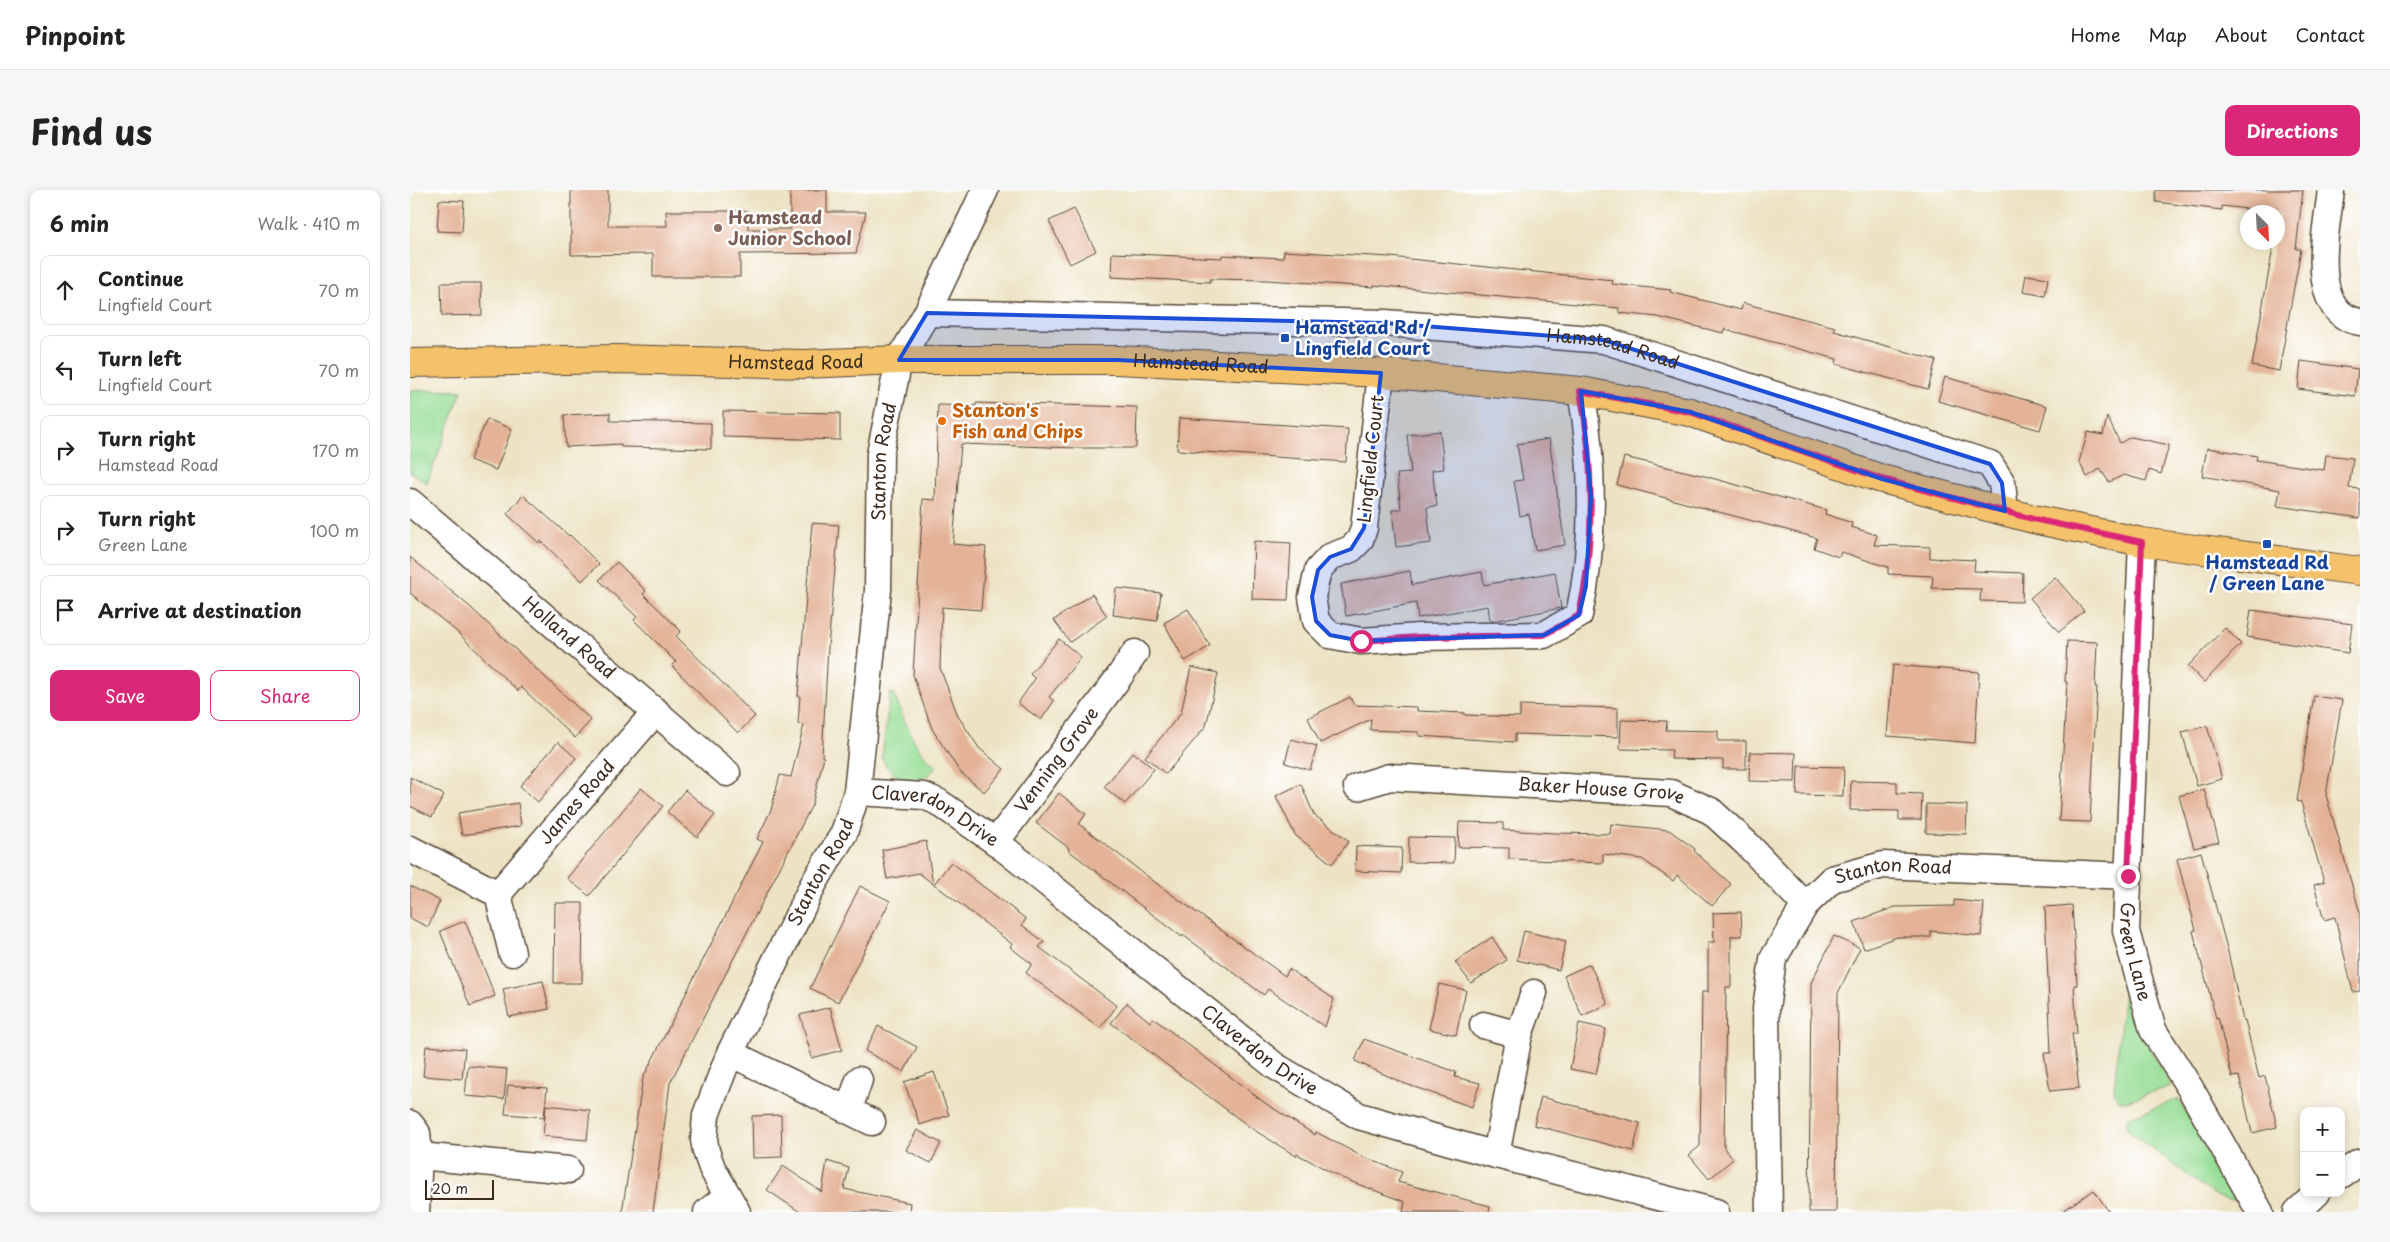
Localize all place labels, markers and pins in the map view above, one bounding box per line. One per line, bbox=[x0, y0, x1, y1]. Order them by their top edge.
place label: Hamstead Junior School bbox=[728, 203, 852, 251]
marker: Hamstead Junior School bbox=[712, 222, 724, 234]
place label: Hamstead Rd / Lingfield Court bbox=[1295, 313, 1431, 361]
marker: Hamstead Rd / Lingfield Court bbox=[1279, 332, 1291, 344]
place label: Stanton's Fish and Chips bbox=[952, 396, 1083, 444]
marker: Stanton's Fish and Chips bbox=[936, 415, 948, 427]
marker: Hamstead Rd / Green Lane bbox=[2261, 538, 2273, 550]
place label: Hamstead Rd / Green Lane bbox=[2205, 548, 2329, 596]

